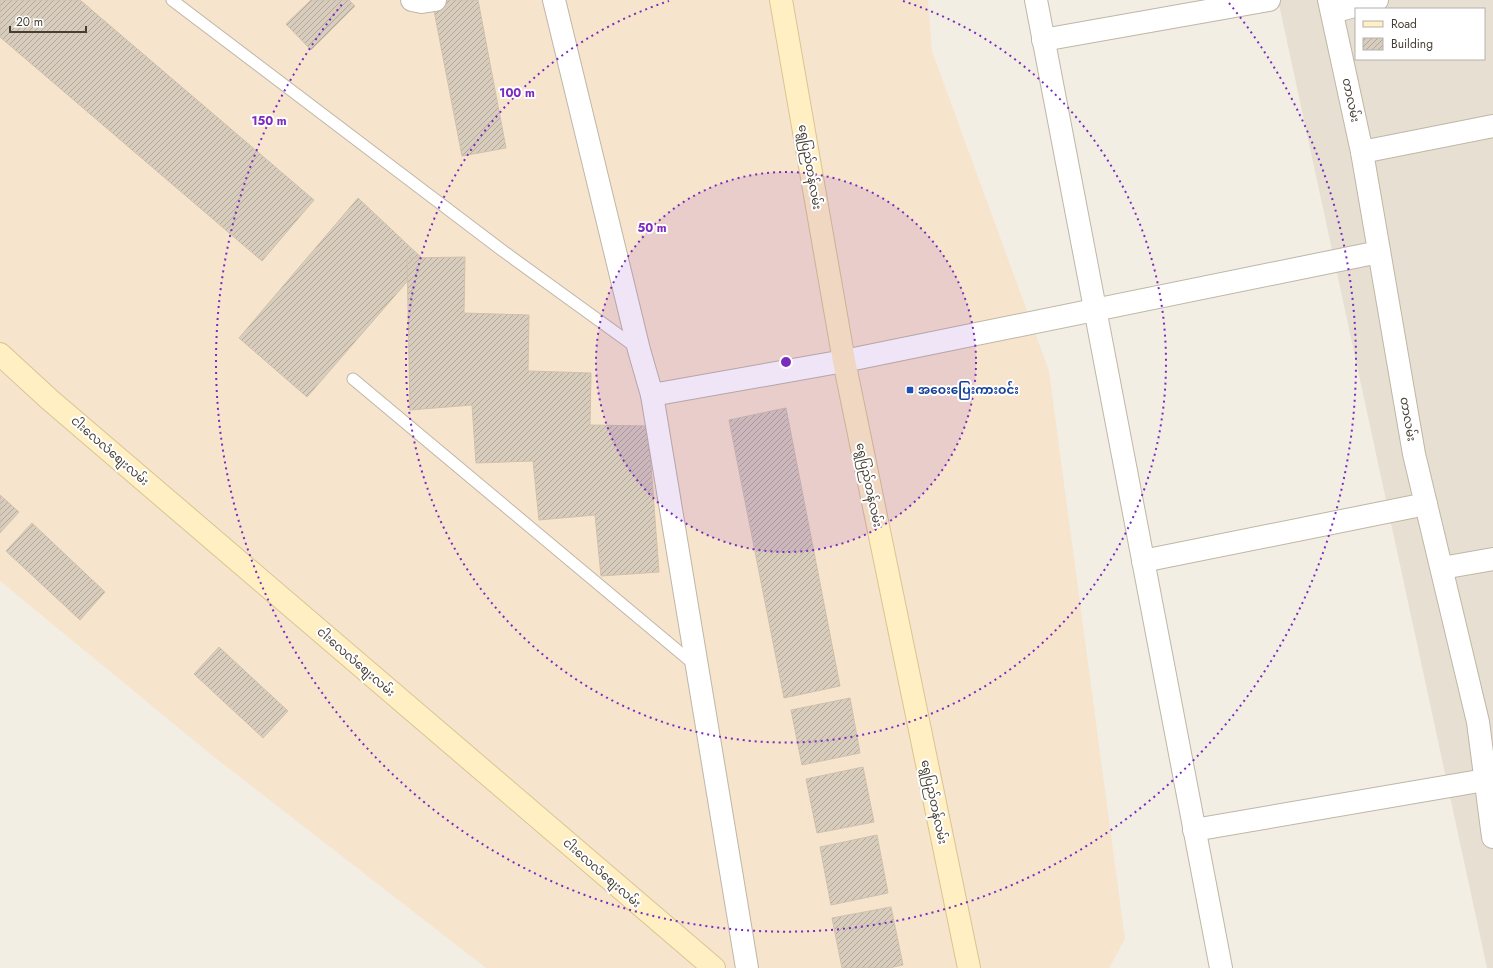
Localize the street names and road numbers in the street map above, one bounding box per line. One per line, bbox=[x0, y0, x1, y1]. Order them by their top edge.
street label: တာလမ်း bbox=[1338, 76, 1364, 124]
street label: ရွေပြည်တန်လမ်း bbox=[793, 123, 826, 211]
street label: တာလမ်း bbox=[1395, 395, 1421, 443]
street label: ငါးလေလံစျေးလမ်း bbox=[66, 412, 153, 491]
street label: ရွေပြည်တန်လမ်း bbox=[850, 441, 887, 529]
street label: ငါးလေလံစျေးလမ်း bbox=[312, 623, 399, 702]
street label: ရွေပြည်တန်လမ်း bbox=[915, 758, 952, 846]
street label: ငါးလေလံစျေးလမ်း bbox=[558, 834, 645, 913]

